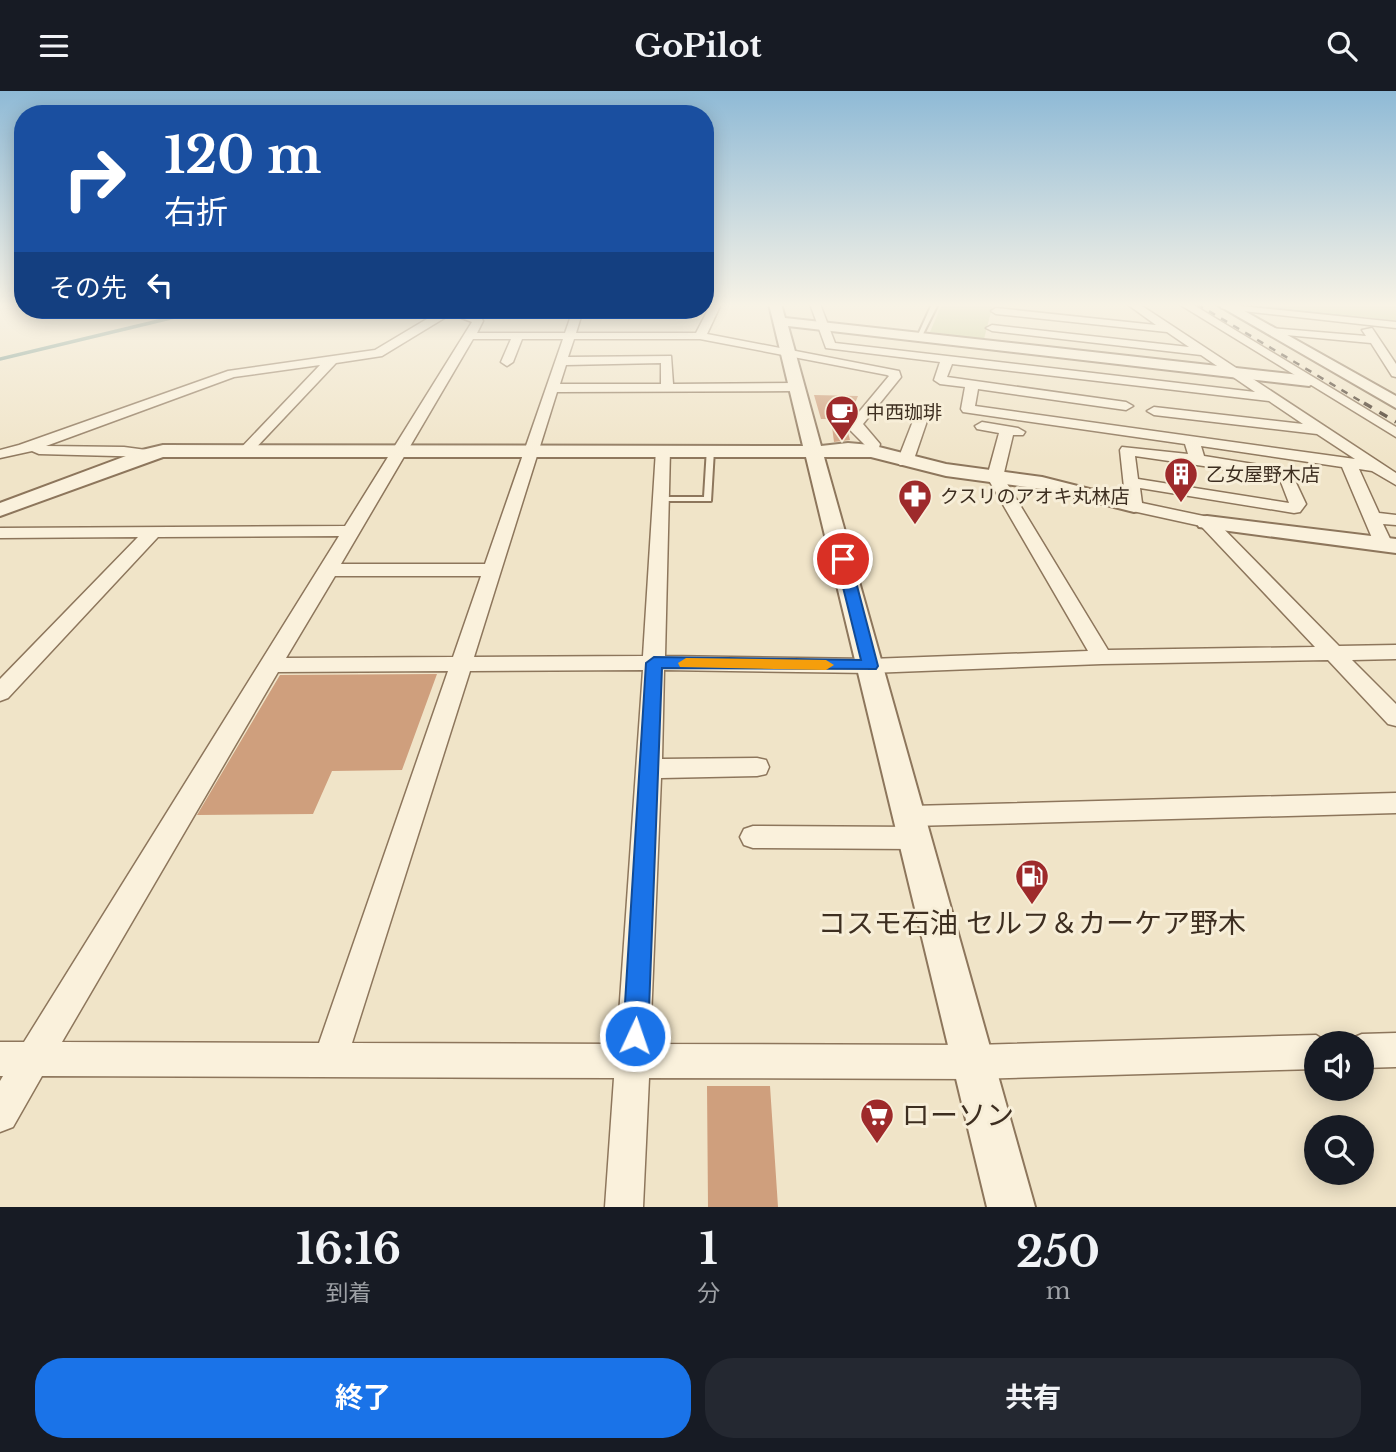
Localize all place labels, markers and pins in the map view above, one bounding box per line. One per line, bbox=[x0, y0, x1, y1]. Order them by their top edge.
cafe icon: 中西珈琲 bbox=[823, 393, 861, 442]
place label: 中西珈琲 bbox=[866, 401, 942, 424]
building icon: 乙女屋野木店 bbox=[1162, 455, 1200, 504]
place label: 乙女屋野木店 bbox=[1206, 463, 1320, 486]
pharmacy icon: クスリのアオキ丸林店 bbox=[896, 477, 934, 526]
place label: クスリのアオキ丸林店 bbox=[940, 485, 1129, 508]
pin bbox=[813, 529, 873, 589]
fuel station icon: コスモ石油 セルフ＆カーケア野木 bbox=[1013, 857, 1051, 906]
place label: コスモ石油 セルフ＆カーケア野木 bbox=[818, 906, 1246, 941]
supermarket icon: ローソン bbox=[858, 1096, 896, 1145]
place label: ローソン bbox=[902, 1098, 1014, 1133]

